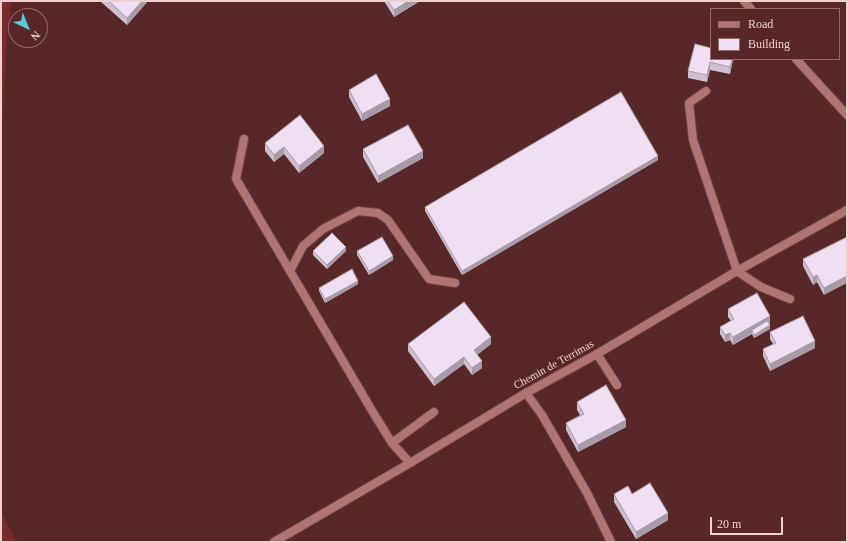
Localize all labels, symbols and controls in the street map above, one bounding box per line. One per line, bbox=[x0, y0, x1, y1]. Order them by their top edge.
north arrow bbox=[8, 8, 48, 48]
legend bbox=[710, 8, 840, 60]
text: Road bbox=[748, 17, 773, 31]
text: N bbox=[29, 29, 43, 43]
text: Building bbox=[748, 37, 790, 51]
street label: Chemin de Terrimas bbox=[512, 337, 596, 393]
scale bar bbox=[712, 509, 785, 535]
text: 20 m bbox=[717, 517, 741, 531]

